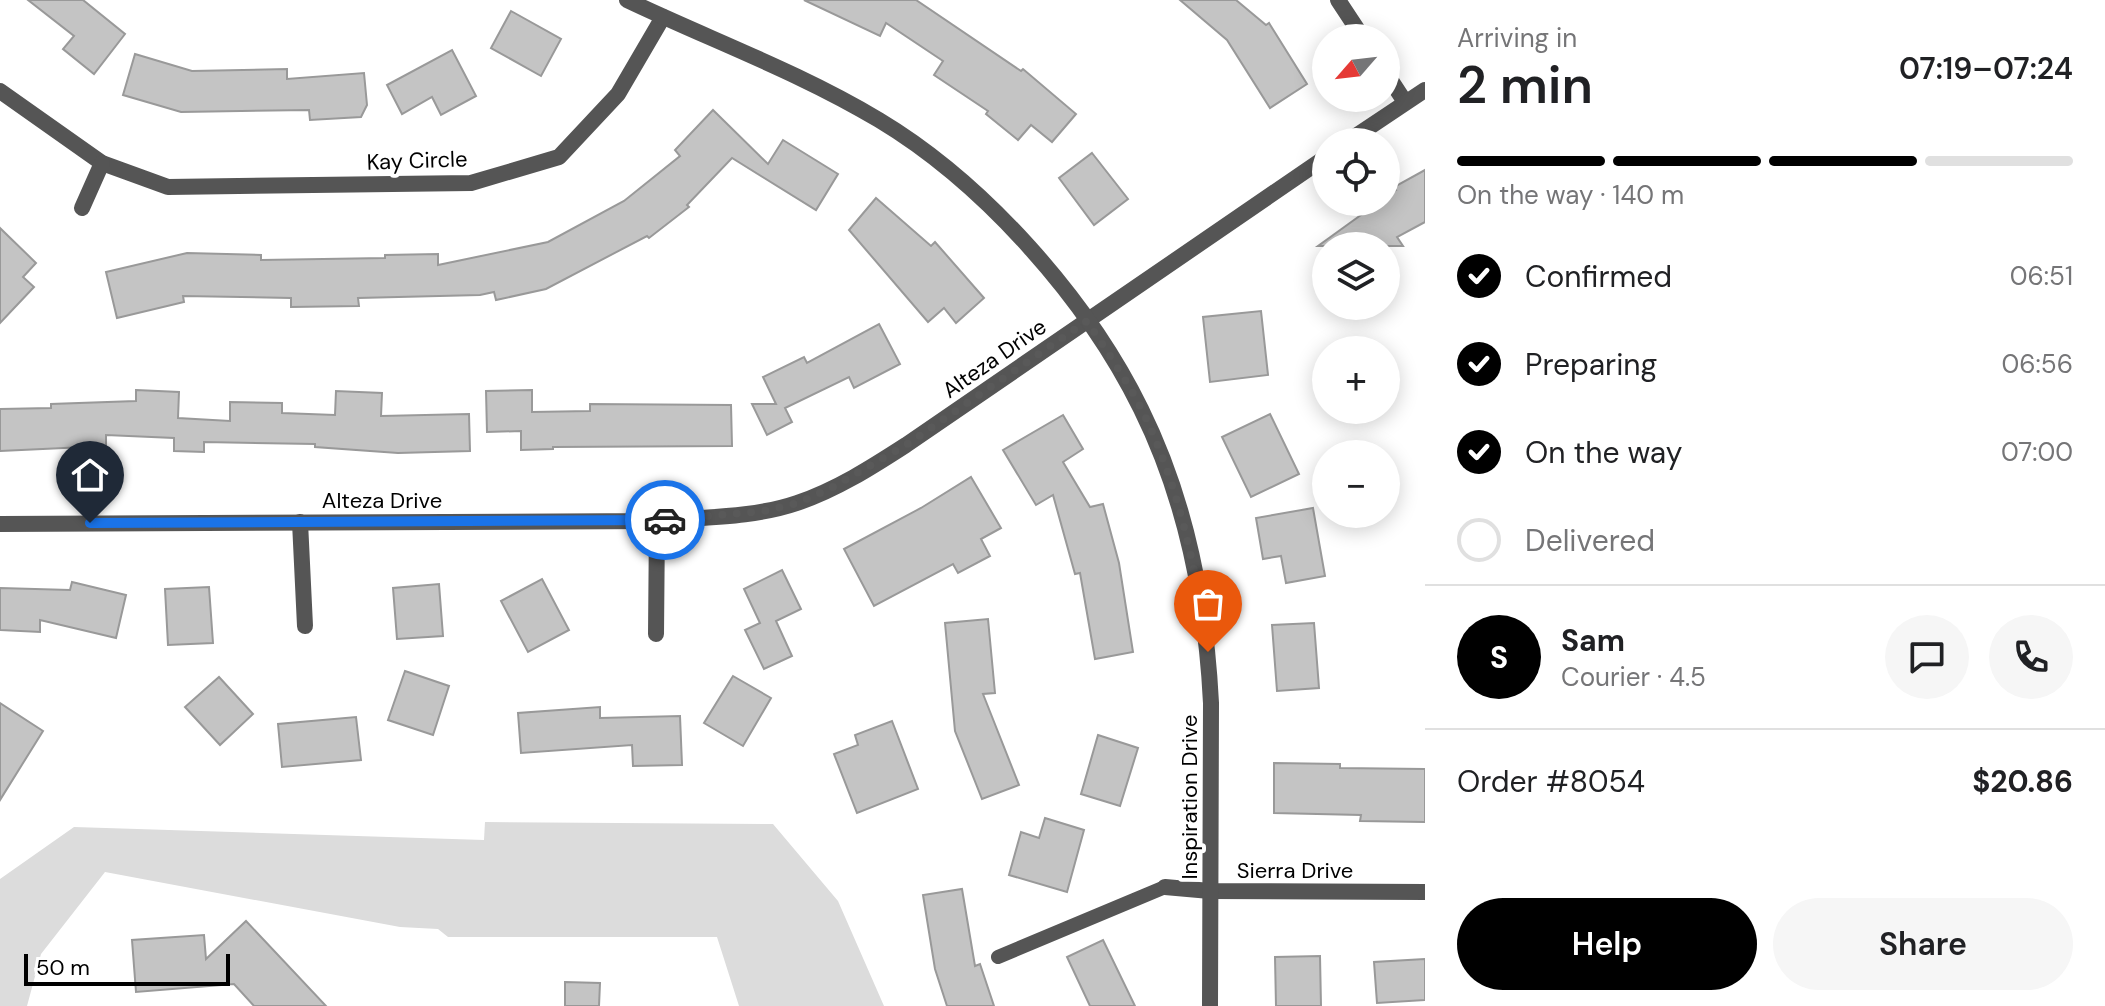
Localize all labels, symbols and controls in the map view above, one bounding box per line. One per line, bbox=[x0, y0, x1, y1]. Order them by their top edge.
text: Arriving in bbox=[1457, 21, 1577, 55]
north arrow bbox=[1312, 24, 1400, 112]
map controls bbox=[1312, 24, 1400, 528]
text: 07:19–07:24 bbox=[1899, 49, 2073, 88]
text: 2 min bbox=[1457, 51, 1593, 119]
button: locate bbox=[1312, 128, 1400, 216]
street label: Kay Circle bbox=[366, 144, 468, 177]
text: On the way · 140 m bbox=[1457, 178, 1684, 212]
button: layers bbox=[1312, 232, 1400, 320]
icon: check bbox=[1457, 254, 1501, 298]
text: Confirmed bbox=[1525, 257, 1672, 296]
text: 06:51 bbox=[2010, 259, 2073, 293]
street label: Alteza Drive bbox=[937, 312, 1052, 405]
button: + bbox=[1312, 336, 1400, 424]
icon: check bbox=[1457, 342, 1501, 386]
text: Preparing bbox=[1525, 345, 1657, 384]
text: 06:56 bbox=[2001, 347, 2073, 381]
icon: check bbox=[1457, 430, 1501, 474]
text: On the way bbox=[1525, 433, 1682, 472]
text: 07:00 bbox=[2001, 435, 2073, 469]
button: − bbox=[1312, 440, 1400, 528]
pin bbox=[56, 441, 124, 523]
icon: home bbox=[68, 453, 112, 497]
courier bbox=[625, 480, 705, 560]
street label: Alteza Drive bbox=[322, 486, 442, 515]
icon: car bbox=[643, 498, 687, 542]
text: Delivered bbox=[1525, 521, 1655, 560]
pin bbox=[1174, 570, 1242, 652]
icon: bag bbox=[1186, 582, 1230, 626]
button: chat bbox=[1885, 615, 1969, 699]
button: phone bbox=[1989, 615, 2073, 699]
text: Sam bbox=[1561, 621, 1625, 660]
text: S bbox=[1490, 638, 1508, 677]
text: Courier · 4.5 bbox=[1561, 660, 1706, 694]
street label: Inspiration Drive bbox=[1175, 714, 1204, 880]
text: Order #8054 bbox=[1457, 762, 1645, 801]
text: $20.86 bbox=[1972, 762, 2073, 801]
street label: Sierra Drive bbox=[1237, 856, 1353, 885]
button: Help bbox=[1457, 898, 1757, 990]
button: Share bbox=[1773, 898, 2073, 990]
scale bar bbox=[24, 950, 230, 986]
text: 50 m bbox=[36, 953, 90, 982]

